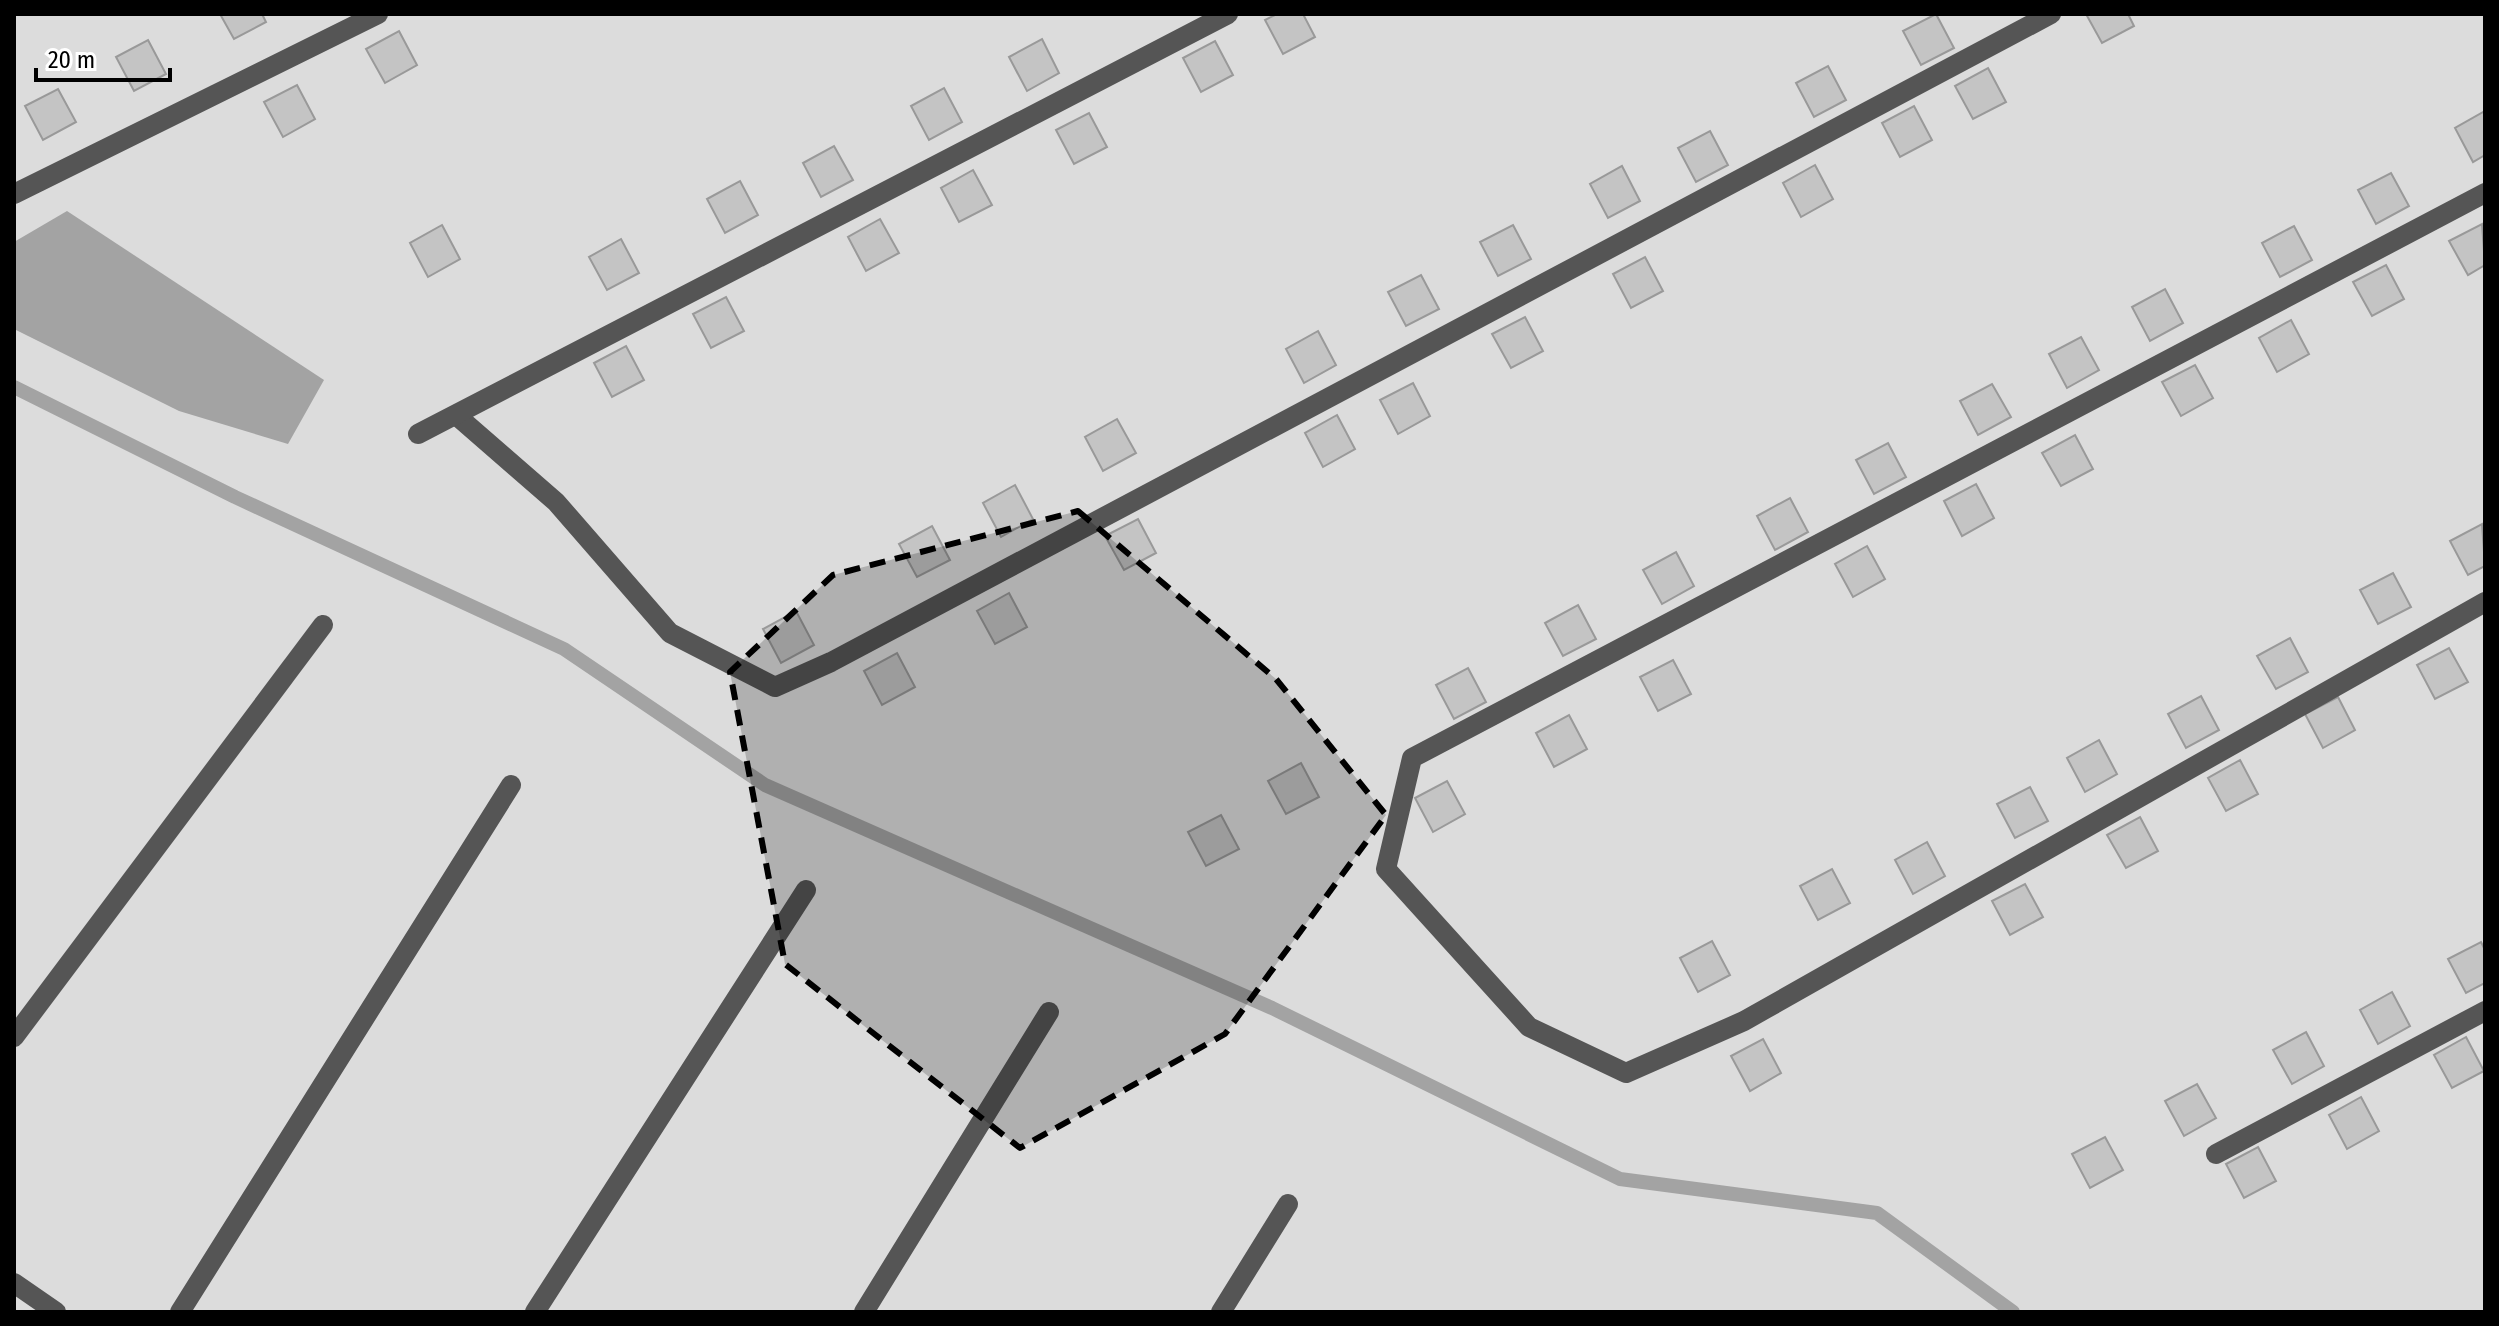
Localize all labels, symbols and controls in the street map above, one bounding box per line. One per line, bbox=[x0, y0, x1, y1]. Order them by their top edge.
scale bar bbox=[36, 32, 170, 82]
text: 20 m bbox=[48, 46, 95, 74]

